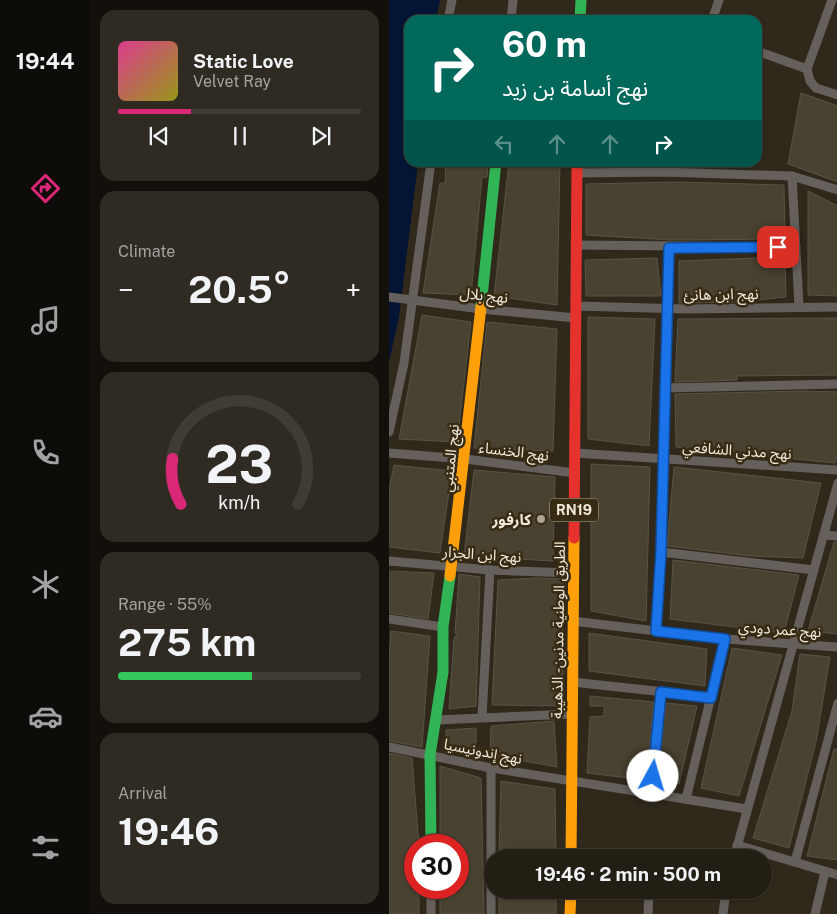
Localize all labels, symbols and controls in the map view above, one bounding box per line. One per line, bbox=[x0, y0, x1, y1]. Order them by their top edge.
text: 60 m bbox=[502, 24, 587, 65]
icon: right bbox=[419, 35, 484, 100]
text: 19:44 bbox=[16, 48, 74, 74]
text: Static Love bbox=[193, 50, 294, 72]
text: Velvet Ray bbox=[193, 72, 271, 91]
text: نهج أسامة بن زيد bbox=[502, 75, 648, 101]
icon: previous bbox=[145, 122, 173, 150]
icon: pause bbox=[226, 122, 254, 150]
icon: next bbox=[307, 122, 335, 150]
icon: left bbox=[490, 130, 518, 158]
icon: ahead bbox=[543, 130, 571, 158]
icon: ahead bbox=[596, 130, 624, 158]
icon: right bbox=[649, 130, 677, 158]
icon: directions bbox=[28, 171, 63, 206]
pin bbox=[757, 226, 799, 268]
icon: arrive bbox=[764, 233, 792, 261]
text: Climate bbox=[118, 242, 175, 261]
text: 20.5° bbox=[188, 267, 291, 312]
text: − bbox=[118, 273, 134, 306]
text: + bbox=[345, 273, 361, 306]
street label: نهج بلال bbox=[459, 284, 509, 310]
street label: نهج ابن هانئ bbox=[683, 285, 759, 307]
icon: music bbox=[28, 303, 63, 338]
street label: نهج المتنبي bbox=[438, 423, 466, 493]
text: 23 bbox=[206, 434, 273, 495]
icon: phone bbox=[28, 435, 63, 470]
street label: نهج الخنساء bbox=[477, 438, 550, 468]
street label: نهج مدني الشافعي bbox=[681, 438, 792, 466]
text: km/h bbox=[218, 492, 261, 513]
road number: RN19 bbox=[550, 498, 598, 522]
place label: كارفور bbox=[491, 511, 531, 529]
marker: كارفور bbox=[535, 513, 547, 525]
street label: الطريق الوطنية مدنين - الذهيبة bbox=[548, 541, 570, 719]
street label: نهج ابن الجزار bbox=[441, 543, 522, 569]
icon: climate bbox=[28, 567, 63, 602]
text: Range · 55% bbox=[118, 595, 212, 614]
street label: نهج عمر دودي bbox=[738, 618, 822, 644]
text: 275 km bbox=[118, 620, 256, 665]
icon: car bbox=[28, 699, 63, 734]
street label: نهج إندونيسيا bbox=[442, 735, 524, 771]
position arrow bbox=[626, 749, 678, 801]
text: Arrival bbox=[118, 784, 167, 803]
text: 19:46 bbox=[118, 809, 219, 854]
icon: filters bbox=[28, 830, 63, 865]
speed limit sign: 30 bbox=[404, 834, 469, 899]
text: 19:46 · 2 min · 500 m bbox=[535, 863, 721, 885]

